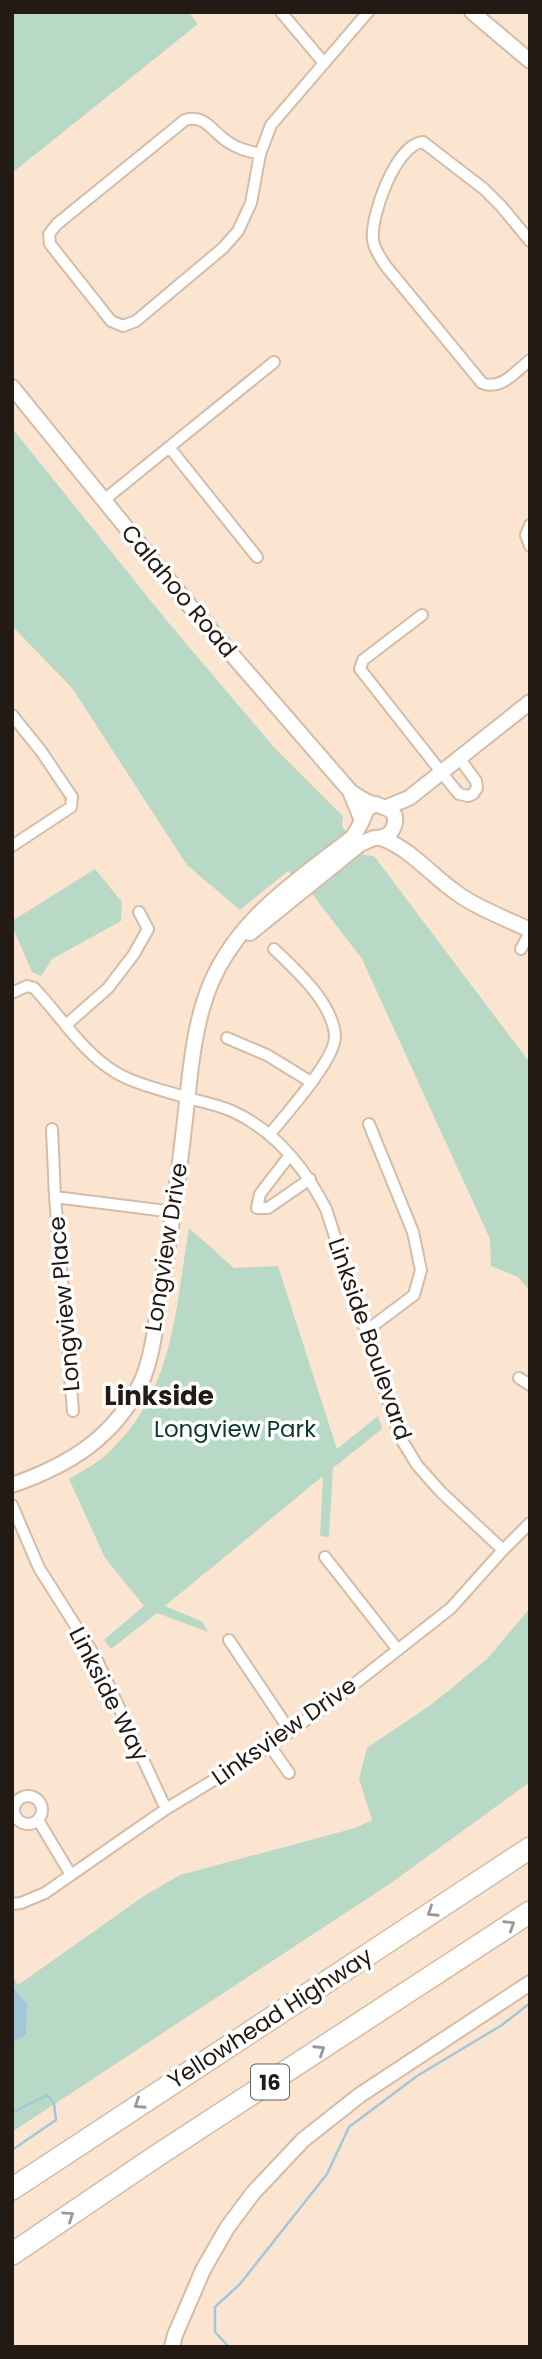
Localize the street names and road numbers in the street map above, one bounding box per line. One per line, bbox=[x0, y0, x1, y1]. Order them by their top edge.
street label: Calahoo Road bbox=[114, 518, 244, 664]
street label: Longview Drive bbox=[137, 1160, 195, 1334]
street label: Longview Place bbox=[40, 1215, 88, 1393]
street label: Linkside Boulevard bbox=[320, 1234, 420, 1444]
street label: Linkside Way bbox=[61, 1621, 157, 1767]
street label: Linksview Drive bbox=[205, 1669, 363, 1793]
street label: Yellowhead Highway bbox=[161, 1940, 379, 2096]
road number: 16 bbox=[251, 2064, 289, 2100]

